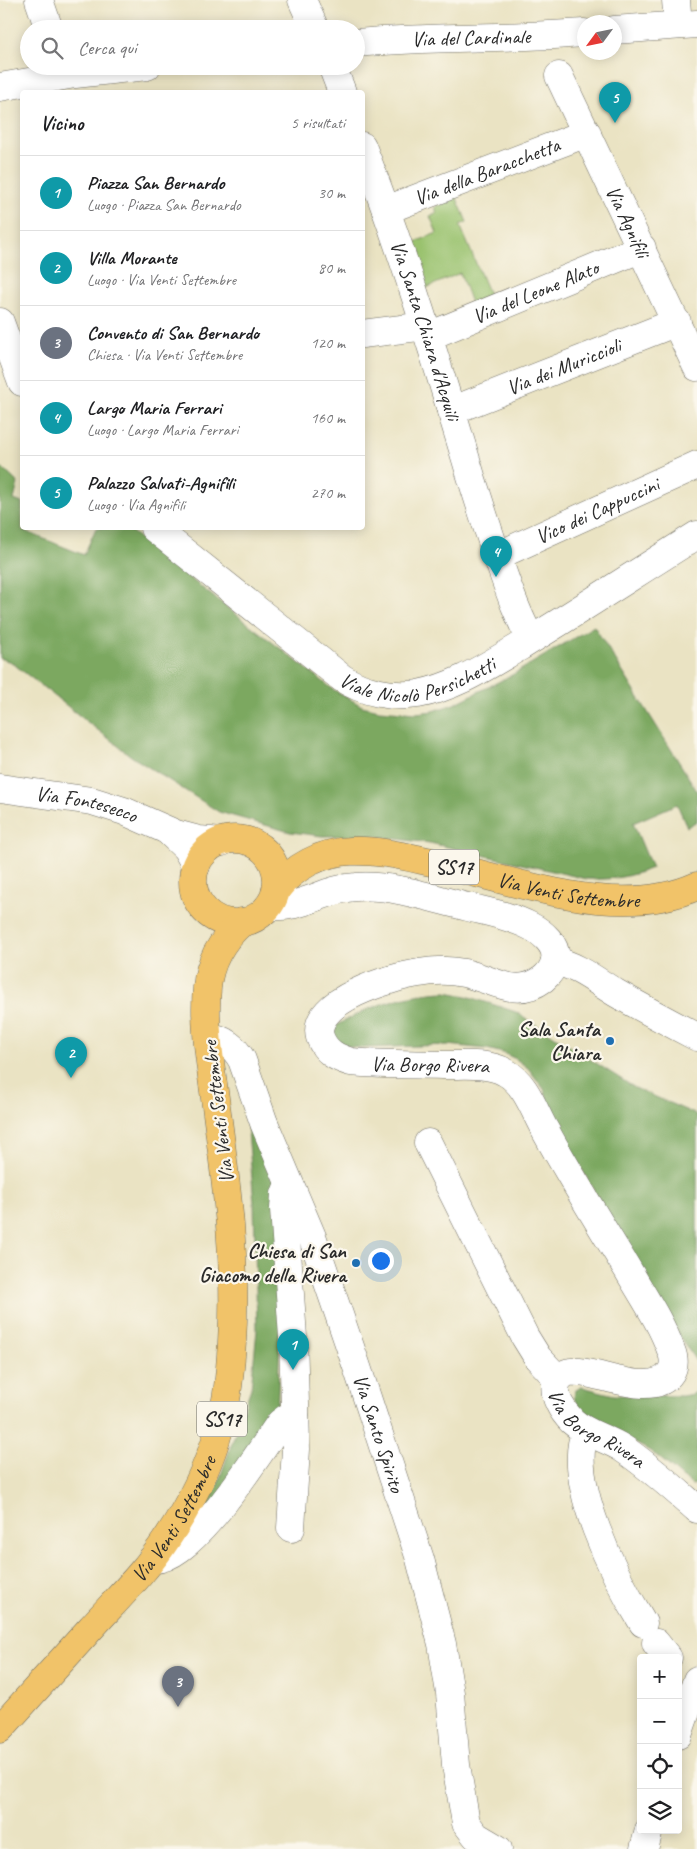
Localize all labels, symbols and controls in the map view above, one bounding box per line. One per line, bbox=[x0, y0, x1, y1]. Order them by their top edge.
north arrow bbox=[577, 15, 622, 60]
search box bbox=[20, 20, 365, 75]
street label: Via del Cardinale bbox=[411, 23, 533, 52]
icon: search bbox=[38, 34, 66, 62]
text: Cerca qui bbox=[78, 36, 137, 60]
pin: 5 bbox=[599, 82, 631, 123]
text: Vicino bbox=[40, 110, 83, 136]
text: 5 risultati bbox=[291, 113, 345, 133]
street label: Via della Baracchetta bbox=[410, 131, 565, 211]
text: Piazza San Bernardo bbox=[87, 171, 224, 195]
street label: Via Agnifili bbox=[600, 181, 657, 264]
text: 1 bbox=[52, 183, 60, 203]
text: 30 m bbox=[318, 183, 345, 203]
text: Luogo · Piazza San Bernardo bbox=[87, 195, 241, 215]
street label: Via Santa Chiara d'Acquili bbox=[385, 237, 467, 426]
text: Villa Morante bbox=[87, 246, 177, 270]
street label: Via del Leone Alato bbox=[469, 254, 604, 330]
text: 2 bbox=[52, 258, 60, 278]
text: 80 m bbox=[318, 258, 345, 278]
text: Luogo · Via Venti Settembre bbox=[87, 270, 236, 290]
text: Convento di San Bernardo bbox=[87, 321, 259, 345]
street label: Via dei Muriccioli bbox=[503, 331, 627, 401]
text: 3 bbox=[52, 333, 60, 353]
text: 120 m bbox=[311, 333, 345, 353]
text: Chiesa · Via Venti Settembre bbox=[87, 345, 242, 365]
text: Largo Maria Ferrari bbox=[87, 396, 221, 420]
text: 4 bbox=[52, 408, 60, 428]
text: 160 m bbox=[311, 408, 345, 428]
text: Luogo · Largo Maria Ferrari bbox=[87, 420, 238, 440]
street label: Vico dei Cappuccini bbox=[531, 470, 666, 550]
text: Palazzo Salvati-Agnifili bbox=[87, 471, 234, 495]
text: 5 bbox=[53, 483, 59, 503]
text: 270 m bbox=[311, 483, 345, 503]
text: Luogo · Via Agnifili bbox=[87, 495, 185, 515]
pin: 4 bbox=[480, 536, 512, 577]
street label: Viale Nicolò Persichetti bbox=[335, 650, 503, 708]
street label: Via Fontesecco bbox=[34, 780, 143, 829]
road number: SS17 bbox=[429, 850, 479, 884]
street label: Via Venti Settembre bbox=[495, 866, 642, 914]
place label: Sala Santa Chiara bbox=[518, 1016, 602, 1066]
marker: Sala Santa Chiara bbox=[604, 1035, 616, 1047]
pin: 2 bbox=[55, 1037, 87, 1078]
street label: Via Venti Settembre bbox=[196, 1037, 240, 1185]
street label: Via Borgo Rivera bbox=[370, 1050, 493, 1080]
place label: Chiesa di San Giacomo della Rivera bbox=[199, 1238, 348, 1288]
your location bbox=[368, 1248, 394, 1274]
marker: Chiesa di San Giacomo della Rivera bbox=[350, 1257, 362, 1269]
pin: 1 bbox=[277, 1329, 309, 1370]
street label: Via Santo Spirito bbox=[347, 1371, 411, 1497]
street label: Via Borgo Rivera bbox=[542, 1387, 652, 1474]
road number: SS17 bbox=[197, 1402, 247, 1436]
street label: Via Venti Settembre bbox=[126, 1450, 223, 1587]
map controls bbox=[637, 1654, 682, 1834]
button: + bbox=[637, 1654, 682, 1699]
pin: 3 bbox=[162, 1666, 194, 1707]
button: − bbox=[637, 1699, 682, 1744]
button: locate bbox=[637, 1744, 682, 1789]
button: layers bbox=[637, 1789, 682, 1834]

